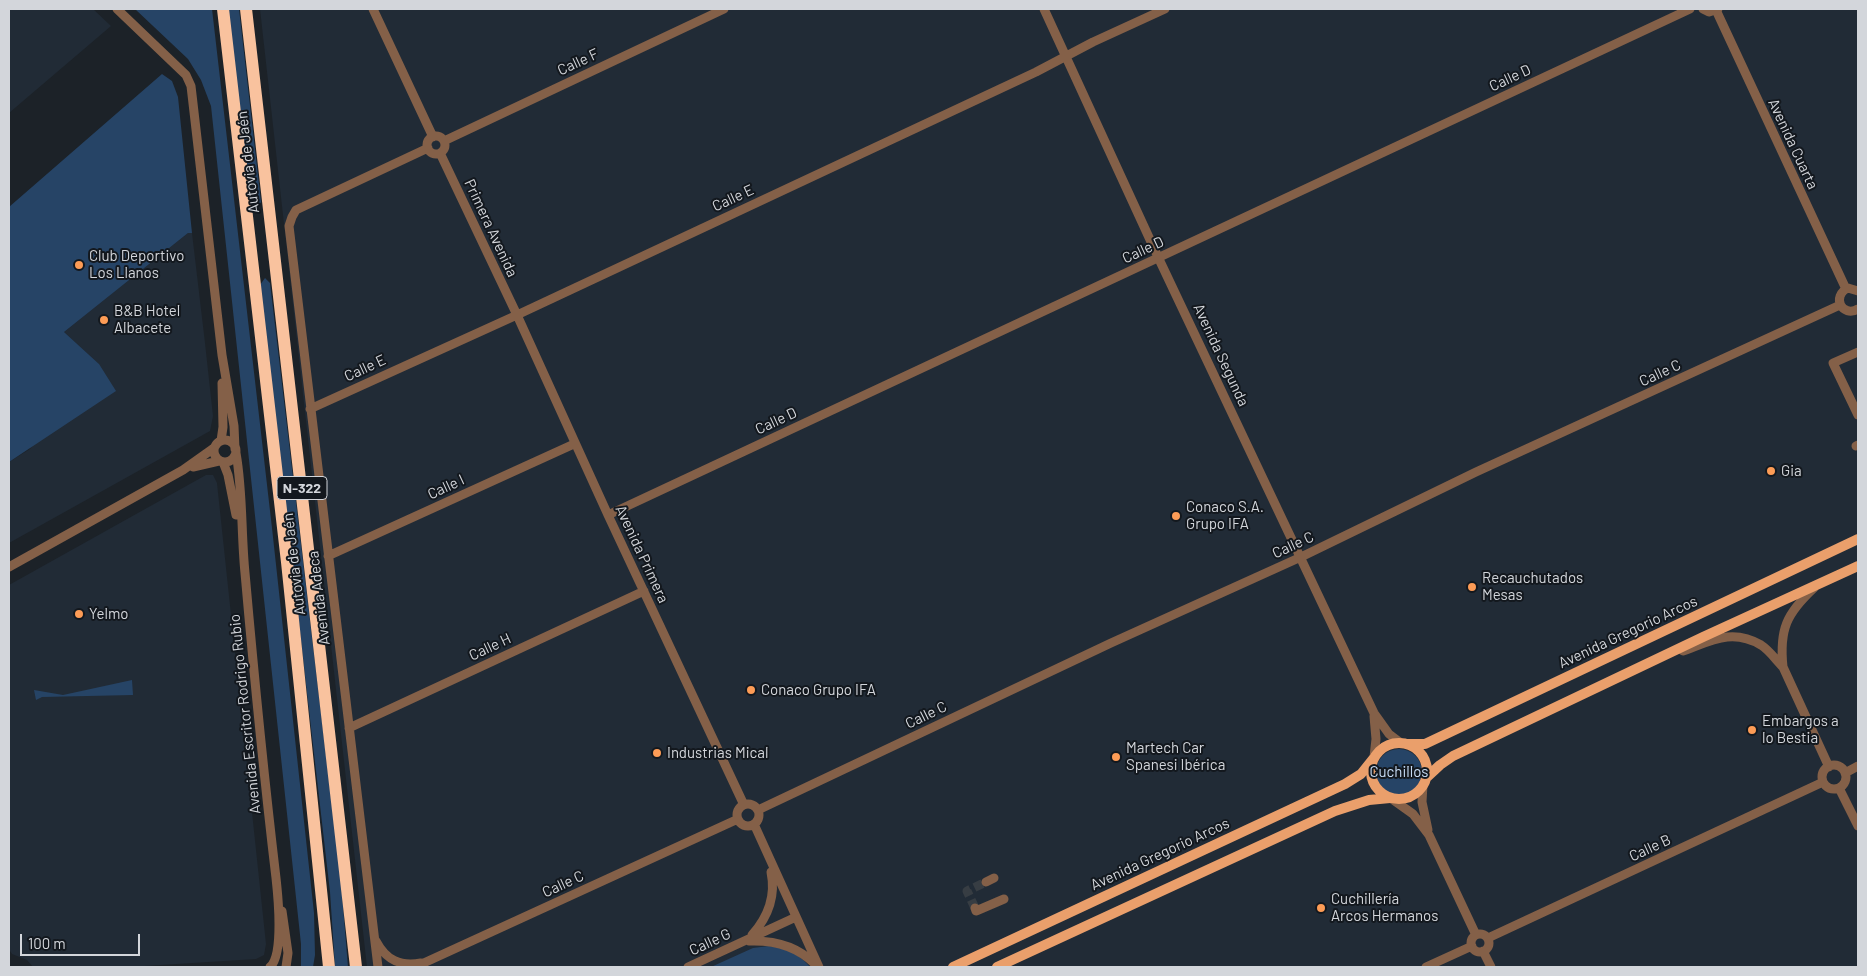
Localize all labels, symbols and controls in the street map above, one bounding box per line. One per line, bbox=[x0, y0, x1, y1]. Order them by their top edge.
street label: Calle F bbox=[555, 45, 601, 79]
street label: Calle D bbox=[1486, 61, 1534, 95]
street label: Avenida Cuarta bbox=[1764, 96, 1822, 192]
street label: Autovía de Jaén bbox=[233, 110, 263, 214]
street label: Primera Avenida bbox=[460, 176, 522, 280]
street label: Calle E bbox=[709, 181, 757, 215]
street label: Calle D bbox=[1119, 233, 1167, 267]
place label: Club Deportivo Los Llanos bbox=[89, 247, 184, 282]
marker: Club Deportivo Los Llanos bbox=[73, 259, 85, 271]
street label: Avenida Segunda bbox=[1189, 301, 1253, 409]
place label: B&B Hotel Albacete bbox=[114, 302, 180, 337]
marker: B&B Hotel Albacete bbox=[98, 314, 110, 326]
street label: Calle E bbox=[341, 351, 389, 385]
street label: Calle C bbox=[1636, 356, 1684, 390]
street label: Calle D bbox=[752, 404, 800, 438]
place label: Gia bbox=[1781, 462, 1802, 480]
marker: Gia bbox=[1765, 465, 1777, 477]
street label: Calle I bbox=[425, 471, 467, 503]
road number: N-322 bbox=[277, 476, 327, 499]
place label: Conaco S.A. Grupo IFA bbox=[1186, 498, 1264, 533]
street label: Avenida Primera bbox=[611, 502, 673, 606]
marker: Conaco S.A. Grupo IFA bbox=[1170, 510, 1182, 522]
street label: Autovía de Jaén bbox=[279, 512, 309, 616]
street label: Calle C bbox=[1269, 528, 1317, 562]
street label: Avenida Adeca bbox=[304, 550, 334, 646]
place label: Recauchutados Mesas bbox=[1482, 569, 1583, 604]
marker: Recauchutados Mesas bbox=[1466, 581, 1478, 593]
street label: Avenida Gregorio Arcos bbox=[1556, 592, 1700, 672]
place label: Yelmo bbox=[89, 605, 128, 623]
marker: Yelmo bbox=[73, 608, 85, 620]
street label: Avenida Escritor Rodrigo Rubio bbox=[226, 613, 264, 815]
street label: Calle H bbox=[466, 629, 514, 665]
place label: Conaco Grupo IFA bbox=[761, 681, 876, 699]
marker: Conaco Grupo IFA bbox=[745, 684, 757, 696]
street label: Calle C bbox=[902, 697, 950, 733]
place label: Embargos a lo Bestia bbox=[1762, 712, 1839, 747]
marker: Embargos a lo Bestia bbox=[1746, 724, 1758, 736]
place label: Martech Car Spanesi Ibérica bbox=[1126, 739, 1225, 774]
place label: Industrias Mical bbox=[667, 744, 768, 762]
marker: Industrias Mical bbox=[651, 747, 663, 759]
marker: Martech Car Spanesi Ibérica bbox=[1110, 751, 1122, 763]
park label: Cuchillos bbox=[1369, 763, 1429, 781]
street label: Avenida Gregorio Arcos bbox=[1088, 814, 1232, 894]
street label: Calle B bbox=[1626, 831, 1674, 865]
street label: Calle C bbox=[539, 867, 587, 901]
place label: Cuchillería Arcos Hermanos bbox=[1331, 890, 1438, 925]
marker: Cuchillería Arcos Hermanos bbox=[1315, 902, 1327, 914]
scale bar bbox=[22, 924, 142, 956]
street label: Calle G bbox=[686, 925, 734, 959]
text: 100 m bbox=[28, 934, 66, 952]

